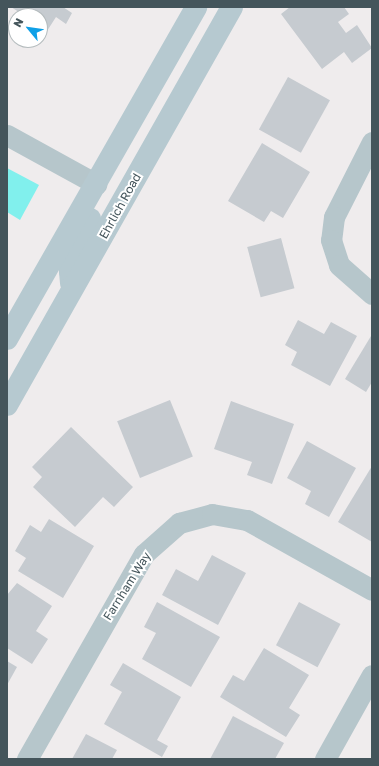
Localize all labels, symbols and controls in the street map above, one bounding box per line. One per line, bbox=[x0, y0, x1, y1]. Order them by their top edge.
north arrow bbox=[8, 8, 48, 48]
text: N bbox=[10, 16, 26, 29]
street label: Ehrlich Road bbox=[96, 171, 144, 241]
street label: Farnham Way bbox=[100, 549, 154, 623]

